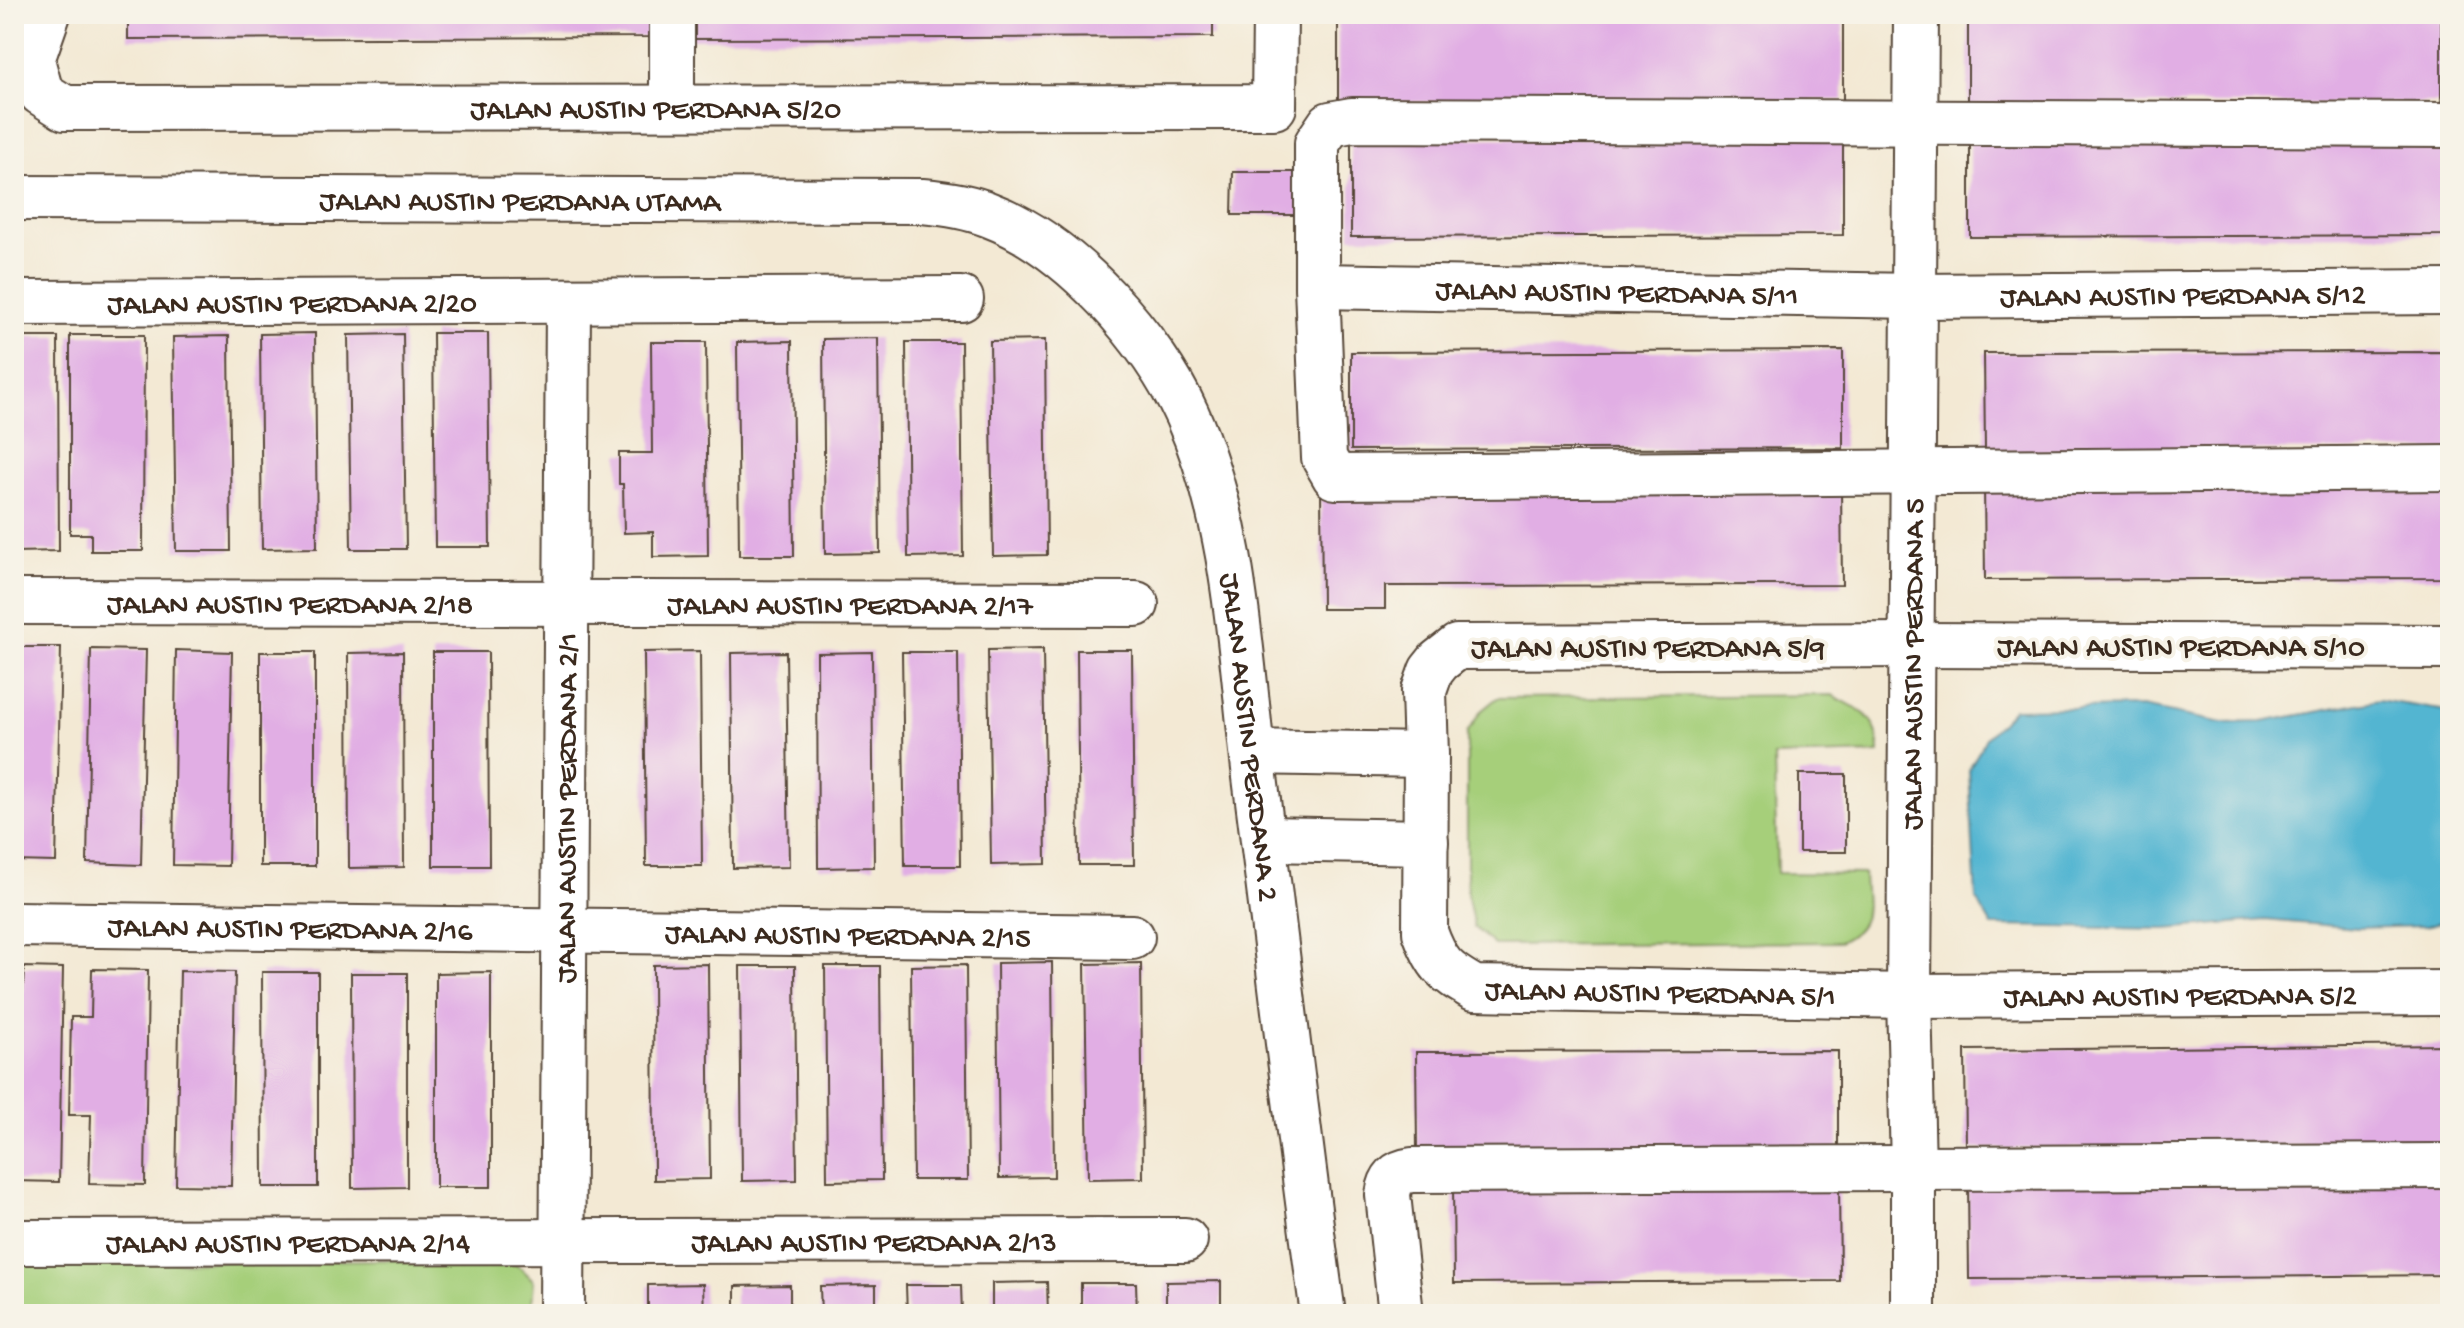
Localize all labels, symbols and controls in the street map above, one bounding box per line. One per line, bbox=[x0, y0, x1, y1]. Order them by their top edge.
street label: JALAN AUSTIN PERDANA 5/20 bbox=[470, 94, 841, 130]
street label: JALAN AUSTIN PERDANA UTAMA bbox=[319, 186, 722, 222]
street label: JALAN AUSTIN PERDANA 5/11 bbox=[1435, 275, 1799, 316]
street label: JALAN AUSTIN PERDANA 5/12 bbox=[2000, 280, 2366, 317]
street label: JALAN AUSTIN PERDANA 2/20 bbox=[107, 288, 477, 325]
street label: JALAN AUSTIN PERDANA 5 bbox=[1897, 498, 1935, 830]
street label: JALAN AUSTIN PERDANA 2 bbox=[1209, 571, 1283, 904]
street label: JALAN AUSTIN PERDANA 2/18 bbox=[107, 589, 473, 625]
street label: JALAN AUSTIN PERDANA 2/17 bbox=[667, 590, 1034, 626]
street label: JALAN AUSTIN PERDANA 2/1 bbox=[551, 633, 588, 983]
street label: JALAN AUSTIN PERDANA 5/10 bbox=[1997, 633, 2365, 668]
street label: JALAN AUSTIN PERDANA 5/9 bbox=[1471, 634, 1825, 669]
street label: JALAN AUSTIN PERDANA 2/16 bbox=[107, 912, 474, 951]
street label: JALAN AUSTIN PERDANA 2/15 bbox=[665, 919, 1031, 958]
street label: JALAN AUSTIN PERDANA 5/1 bbox=[1484, 975, 1836, 1017]
street label: JALAN AUSTIN PERDANA 5/2 bbox=[2003, 981, 2357, 1017]
street label: JALAN AUSTIN PERDANA 2/13 bbox=[691, 1227, 1057, 1263]
street label: JALAN AUSTIN PERDANA 2/14 bbox=[106, 1228, 470, 1264]

